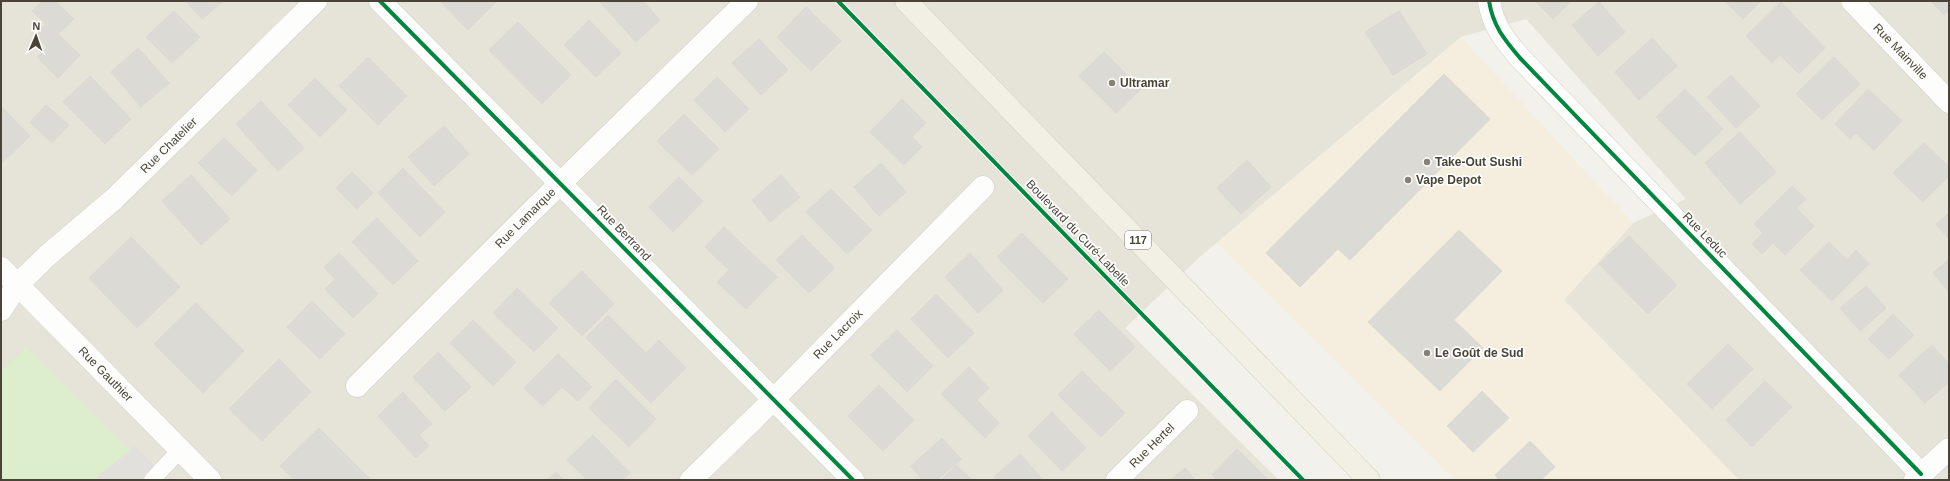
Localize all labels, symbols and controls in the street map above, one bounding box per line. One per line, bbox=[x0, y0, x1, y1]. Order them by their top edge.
north arrow bbox=[16, 16, 56, 56]
text: N bbox=[32, 20, 41, 32]
street label: Rue Mainville bbox=[1870, 21, 1931, 83]
place label: Ultramar bbox=[1120, 76, 1170, 90]
marker: Ultramar bbox=[1107, 78, 1117, 88]
street label: Rue Chatelier bbox=[138, 115, 200, 176]
place label: Take-Out Sushi bbox=[1435, 155, 1522, 169]
marker: Take-Out Sushi bbox=[1422, 157, 1432, 167]
place label: Vape Depot bbox=[1416, 173, 1481, 187]
marker: Vape Depot bbox=[1403, 175, 1413, 185]
street label: Boulevard du Curé-Labelle bbox=[1023, 177, 1133, 289]
street label: Rue Lamarque bbox=[492, 185, 559, 251]
street label: Rue Bertrand bbox=[594, 202, 654, 264]
street label: Rue Leduc bbox=[1680, 209, 1730, 261]
road number: 117 bbox=[1125, 231, 1151, 249]
street label: Rue Lacroix bbox=[810, 306, 865, 362]
street label: Rue Gauthier bbox=[76, 344, 136, 404]
place label: Le Goût de Sud bbox=[1435, 346, 1524, 360]
marker: Le Goût de Sud bbox=[1422, 348, 1432, 358]
street label: Rue Hertel bbox=[1127, 420, 1177, 471]

